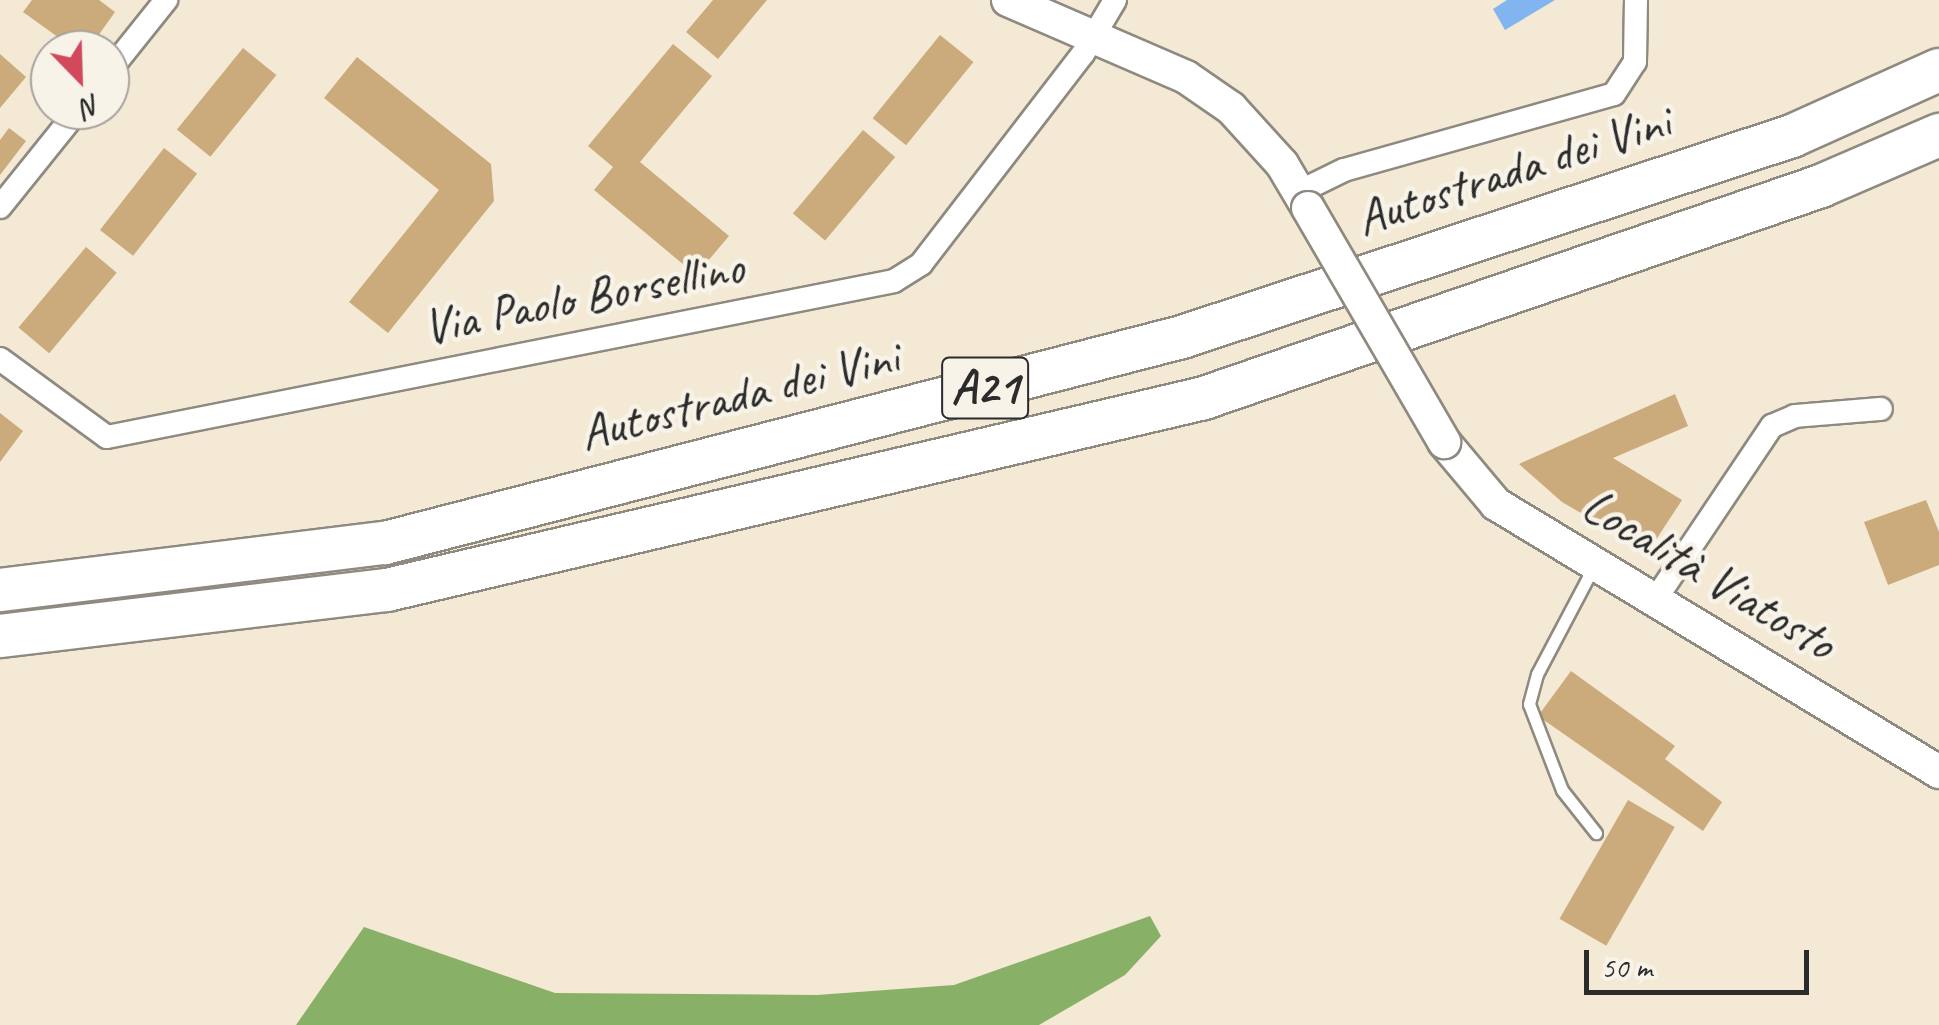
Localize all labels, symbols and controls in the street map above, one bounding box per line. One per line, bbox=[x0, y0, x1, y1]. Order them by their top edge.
north arrow bbox=[30, 30, 130, 130]
text: N bbox=[76, 87, 106, 126]
street label: Autostrada dei Vini bbox=[1349, 91, 1677, 249]
street label: Via Paolo Borsellino bbox=[417, 236, 749, 358]
street label: Autostrada dei Vini bbox=[574, 326, 904, 464]
road number: A21 bbox=[940, 345, 1030, 431]
street label: Località Viatosto bbox=[1572, 475, 1846, 673]
scale bar bbox=[1589, 930, 1814, 992]
text: 50 m bbox=[1601, 948, 1652, 986]

